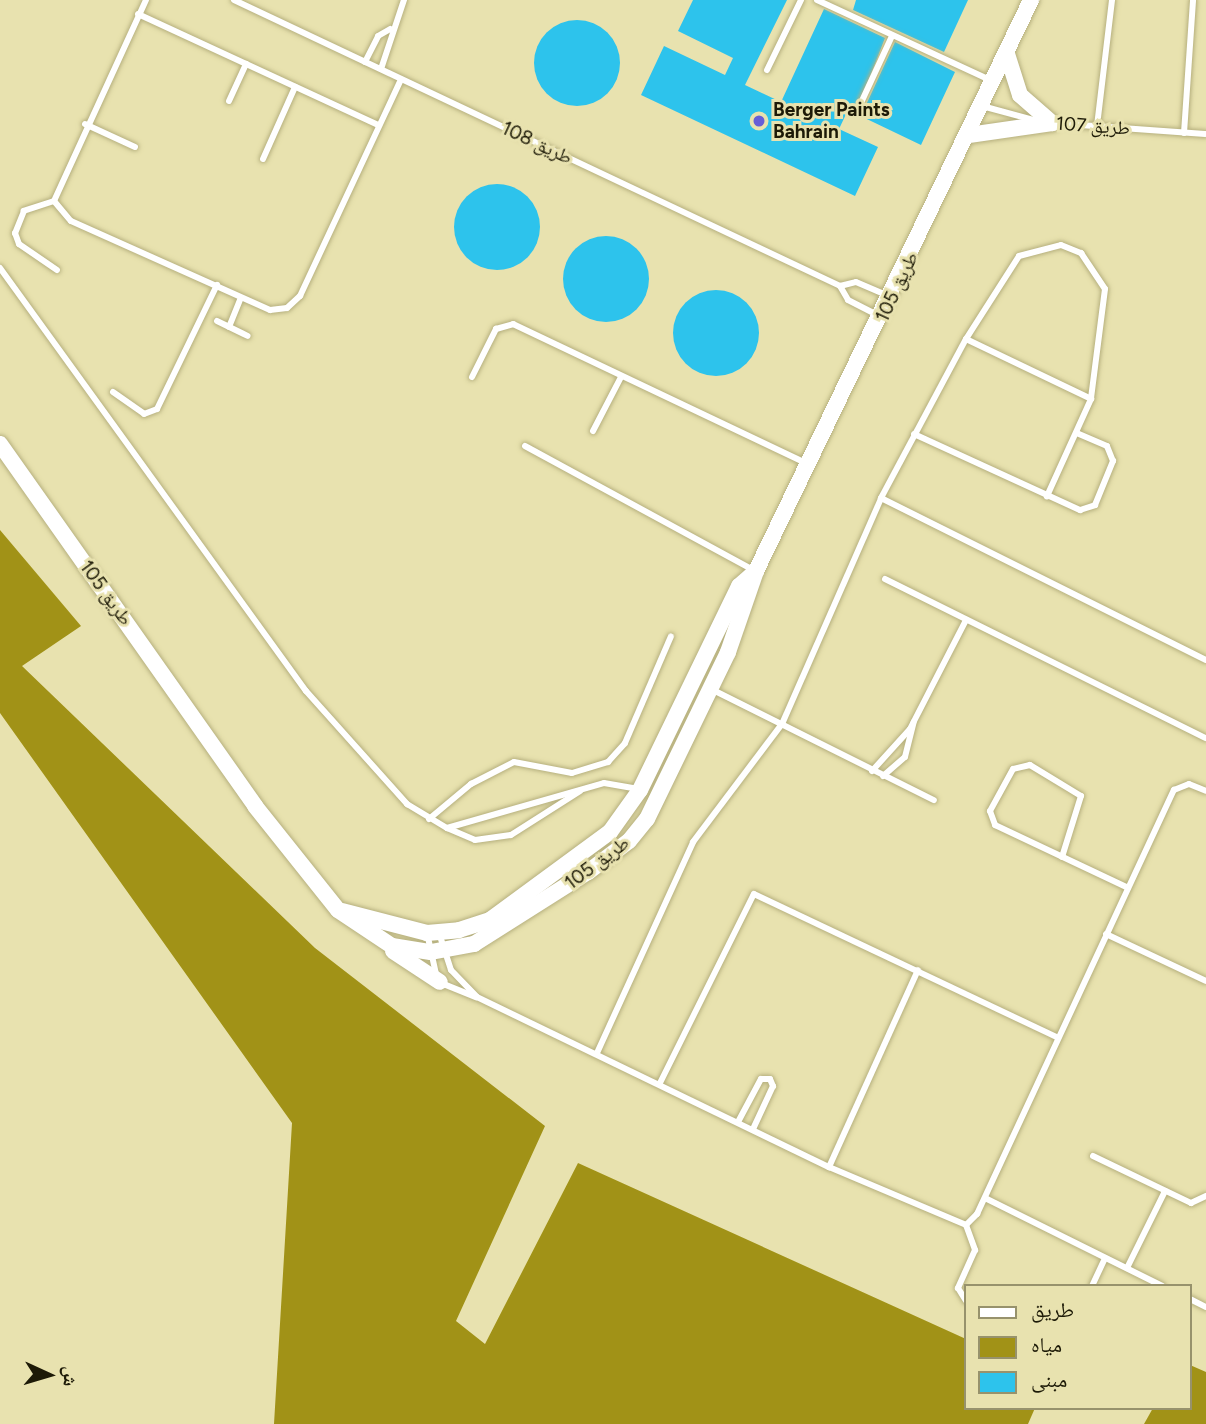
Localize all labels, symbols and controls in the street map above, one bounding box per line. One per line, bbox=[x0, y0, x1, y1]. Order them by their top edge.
place label: Berger Paints Bahrain bbox=[773, 99, 890, 143]
street label: طريق 107 bbox=[1055, 112, 1131, 140]
marker: Berger Paints Bahrain bbox=[751, 113, 767, 129]
street label: طريق 108 bbox=[498, 117, 576, 169]
street label: طريق 105 bbox=[871, 248, 923, 326]
street label: طريق 105 bbox=[75, 556, 137, 630]
street label: طريق 105 bbox=[560, 831, 634, 895]
legend bbox=[964, 1284, 1192, 1410]
text: طريق bbox=[1031, 1297, 1074, 1322]
text: مياه bbox=[1031, 1332, 1062, 1357]
north arrow bbox=[14, 1340, 84, 1410]
text: ش bbox=[58, 1366, 83, 1387]
text: مبنى bbox=[1031, 1367, 1067, 1392]

